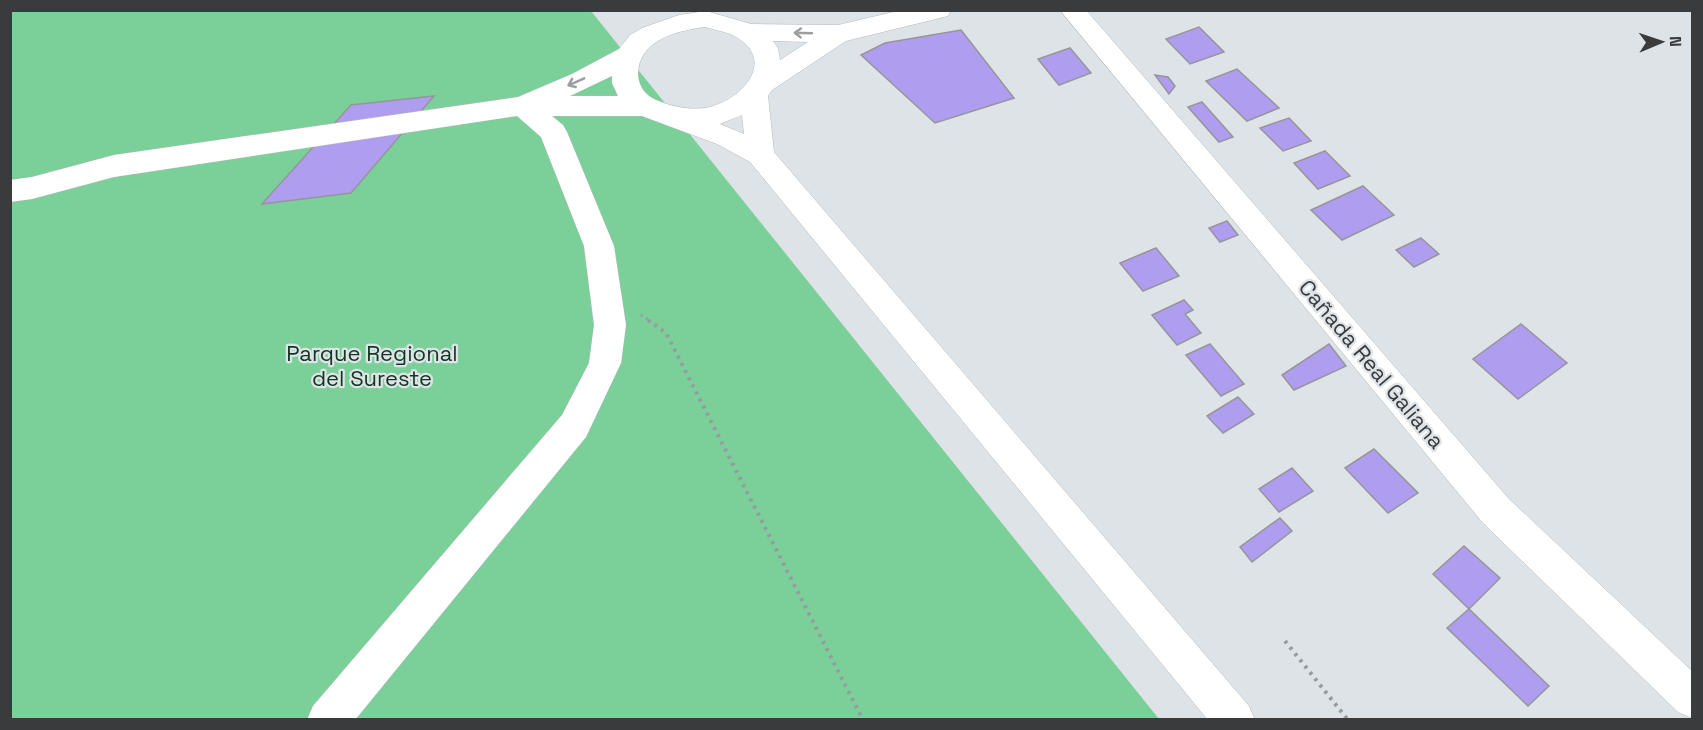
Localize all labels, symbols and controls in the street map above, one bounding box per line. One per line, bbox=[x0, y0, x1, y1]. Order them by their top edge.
north arrow bbox=[1631, 12, 1691, 72]
one-way arrow bbox=[793, 28, 813, 39]
text: N bbox=[1665, 36, 1686, 47]
one-way arrow bbox=[568, 77, 586, 89]
street label: Cañada Real Galiana bbox=[1293, 274, 1451, 455]
park label: Parque Regional del Sureste bbox=[286, 339, 458, 392]

